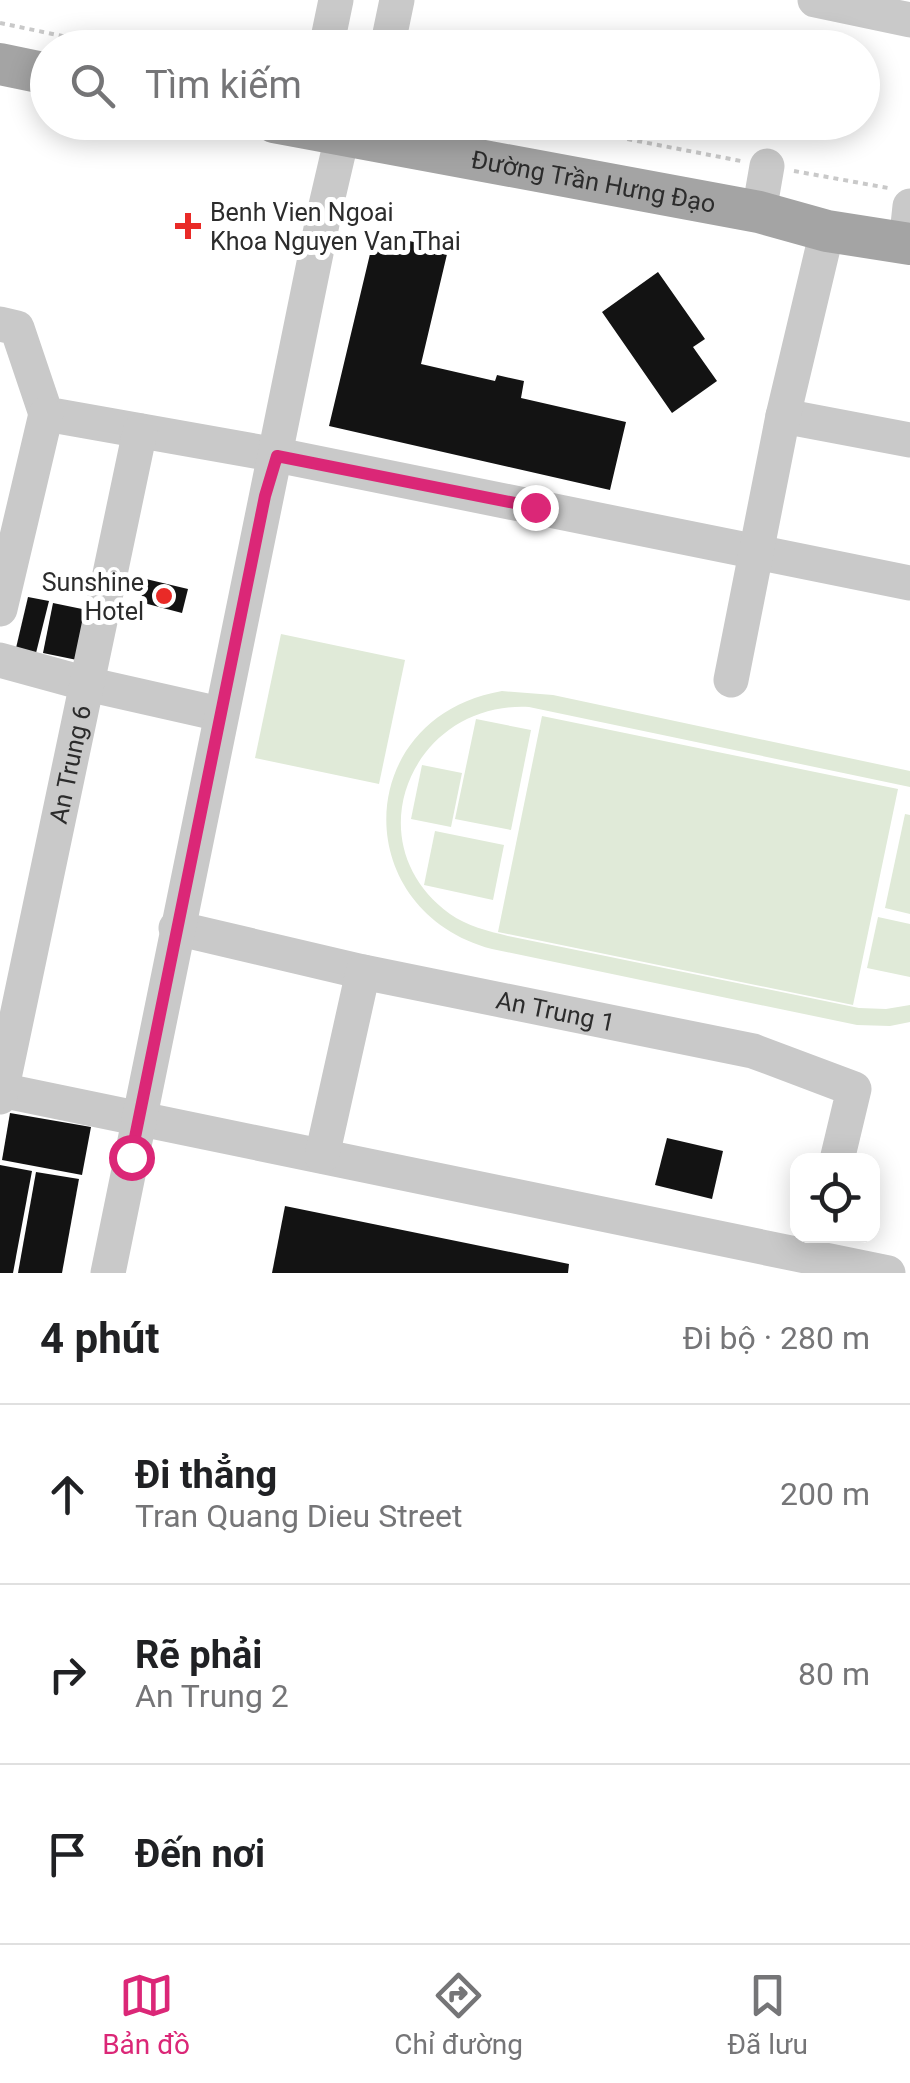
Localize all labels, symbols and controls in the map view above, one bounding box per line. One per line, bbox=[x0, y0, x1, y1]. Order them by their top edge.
search box bbox=[30, 30, 880, 140]
icon: search bbox=[65, 58, 120, 113]
text: Tìm kiếm bbox=[145, 63, 302, 107]
street label: Đường Trần Hưng Đạo bbox=[469, 144, 718, 218]
place label: Benh Vien Ngoai Khoa Nguyen Van Thai bbox=[210, 198, 461, 256]
marker: Benh Vien Ngoai Khoa Nguyen Van Thai bbox=[175, 213, 201, 239]
route end bbox=[513, 485, 559, 531]
place label: Sunshine Hotel bbox=[42, 568, 144, 626]
marker: Sunshine Hotel bbox=[153, 585, 175, 607]
street label: An Trung 6 bbox=[43, 702, 97, 826]
street label: An Trung 1 bbox=[494, 985, 617, 1037]
route start bbox=[109, 1135, 155, 1181]
map controls bbox=[790, 1153, 880, 1243]
button: locate bbox=[790, 1153, 880, 1243]
text: 4 phút bbox=[40, 1314, 159, 1363]
text: Đi bộ · 280 m bbox=[682, 1319, 870, 1357]
text: Đi thẳng bbox=[135, 1453, 277, 1497]
icon: ahead bbox=[40, 1467, 95, 1522]
text: 200 m bbox=[780, 1475, 870, 1513]
text: Tran Quang Dieu Street bbox=[135, 1497, 463, 1535]
text: Rẽ phải bbox=[135, 1633, 262, 1677]
icon: right bbox=[40, 1647, 95, 1702]
text: 80 m bbox=[798, 1655, 870, 1693]
text: An Trung 2 bbox=[135, 1677, 289, 1715]
icon: arrive bbox=[40, 1827, 95, 1882]
text: Đến nơi bbox=[135, 1832, 265, 1876]
tab: Bản đồ bbox=[102, 1968, 190, 2061]
tab: Chỉ đường bbox=[394, 1968, 523, 2061]
tab: Đã lưu bbox=[727, 1968, 808, 2061]

